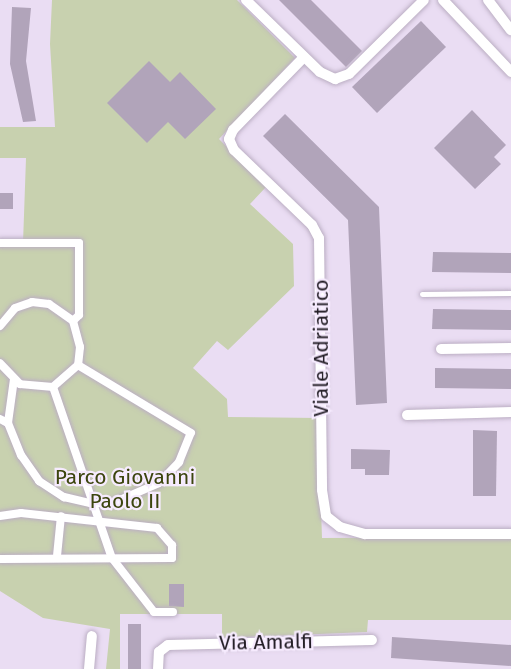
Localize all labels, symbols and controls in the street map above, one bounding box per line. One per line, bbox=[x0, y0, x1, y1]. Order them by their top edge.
street label: Viale Adriatico bbox=[308, 279, 334, 417]
park label: Parco Giovanni Paolo II bbox=[55, 464, 195, 514]
street label: Via Amalfi bbox=[219, 629, 313, 655]

